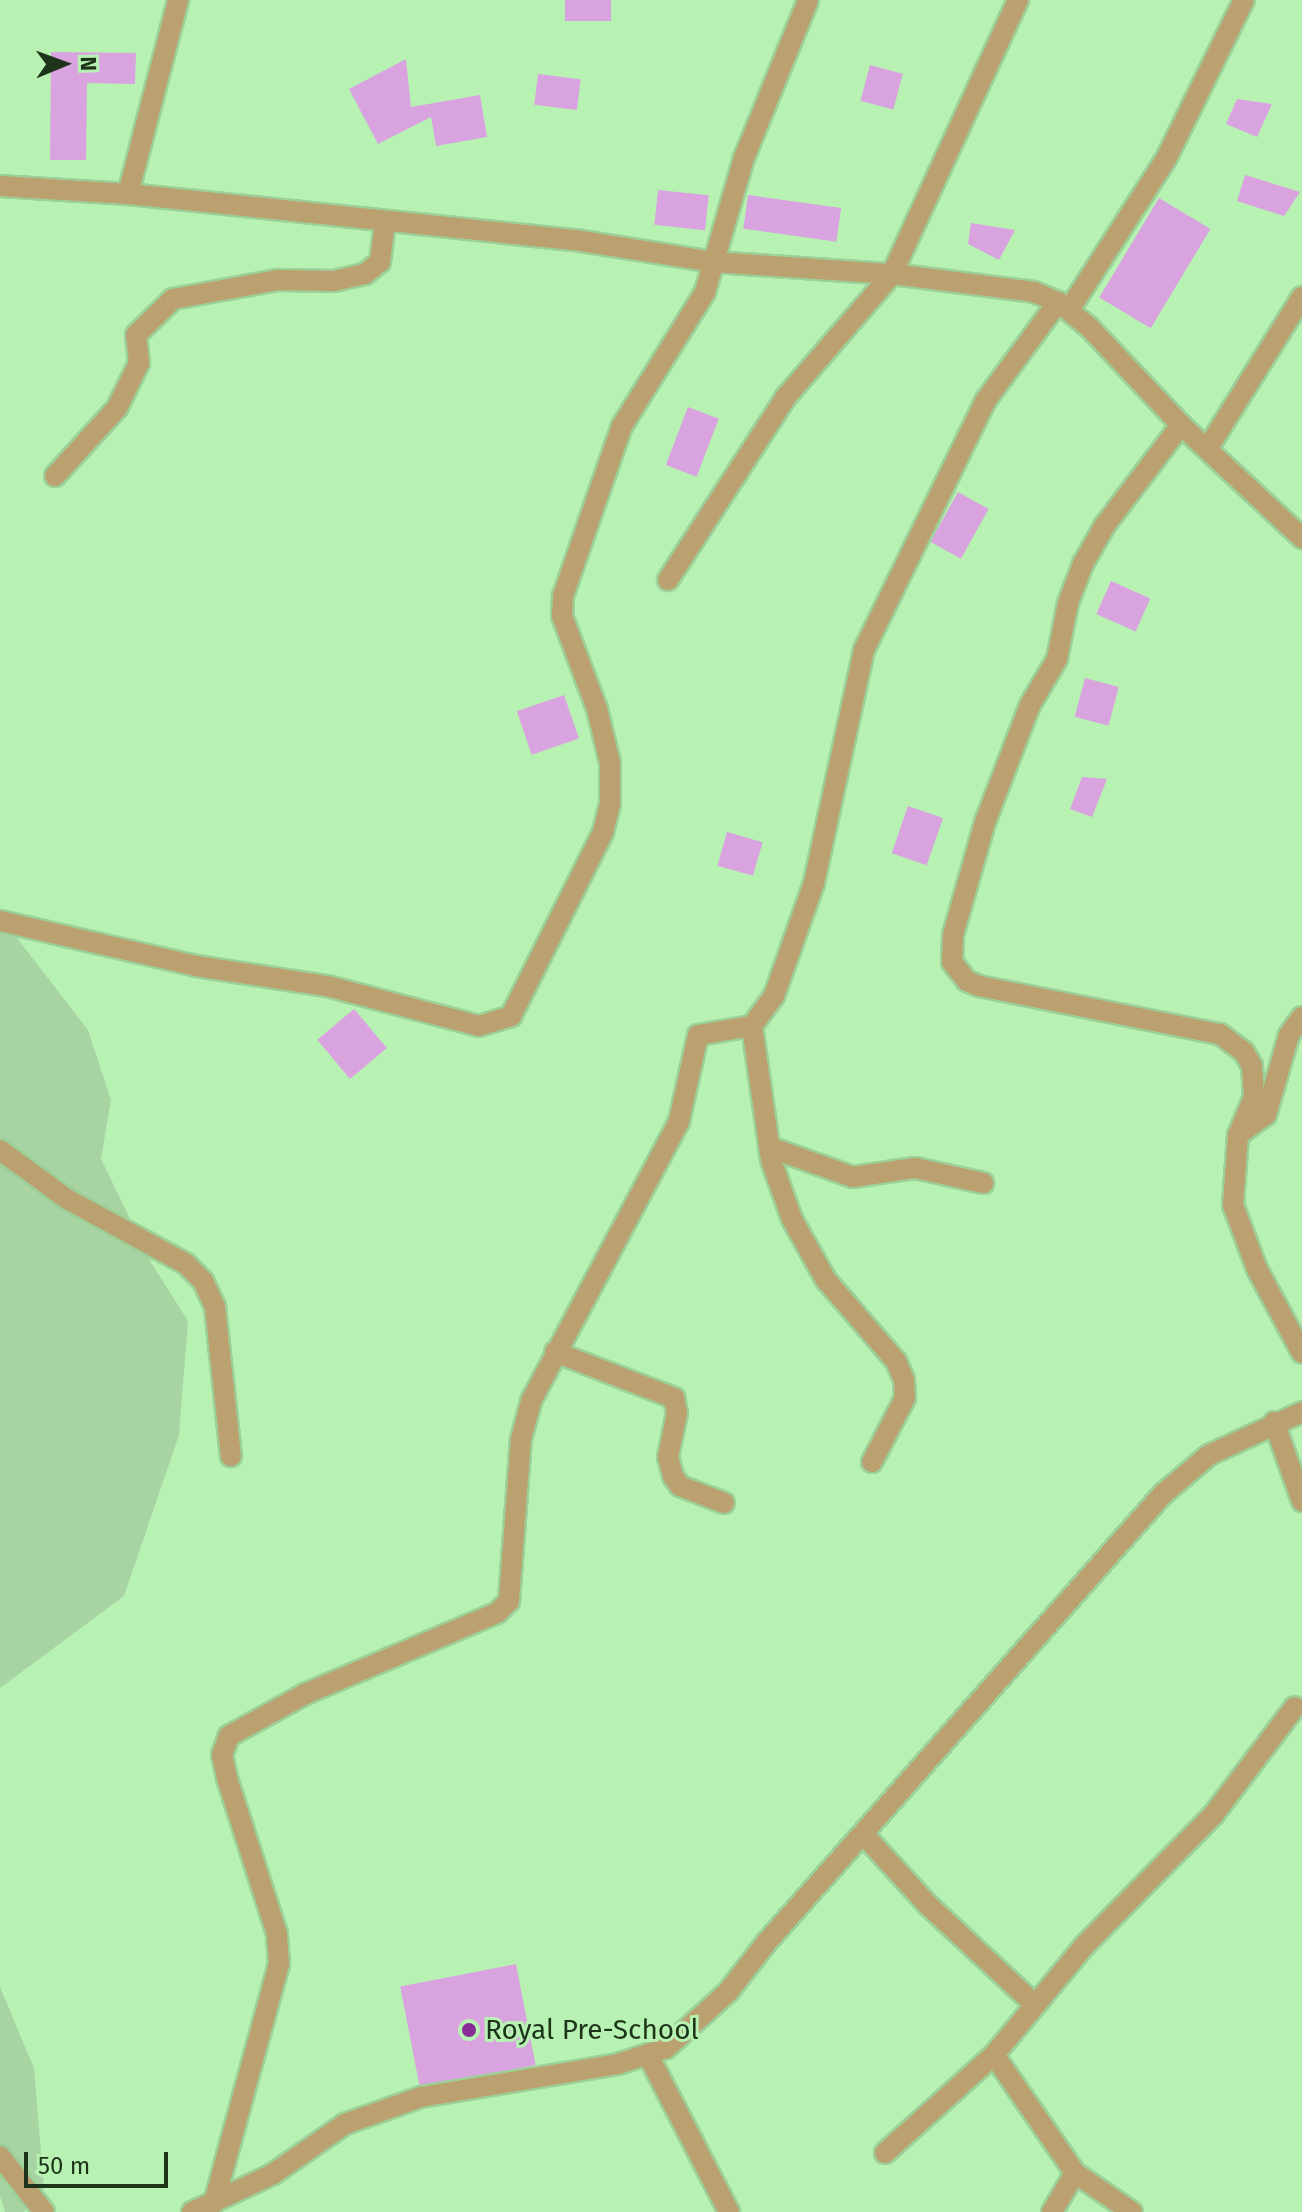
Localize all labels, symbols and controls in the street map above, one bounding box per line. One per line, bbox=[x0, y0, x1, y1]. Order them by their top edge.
north arrow bbox=[24, 24, 104, 104]
text: N bbox=[75, 56, 102, 71]
place label: Royal Pre-School bbox=[485, 2013, 699, 2047]
marker: Royal Pre-School bbox=[460, 2021, 478, 2039]
scale bar bbox=[28, 2136, 172, 2186]
text: 50 m bbox=[38, 2152, 90, 2180]

